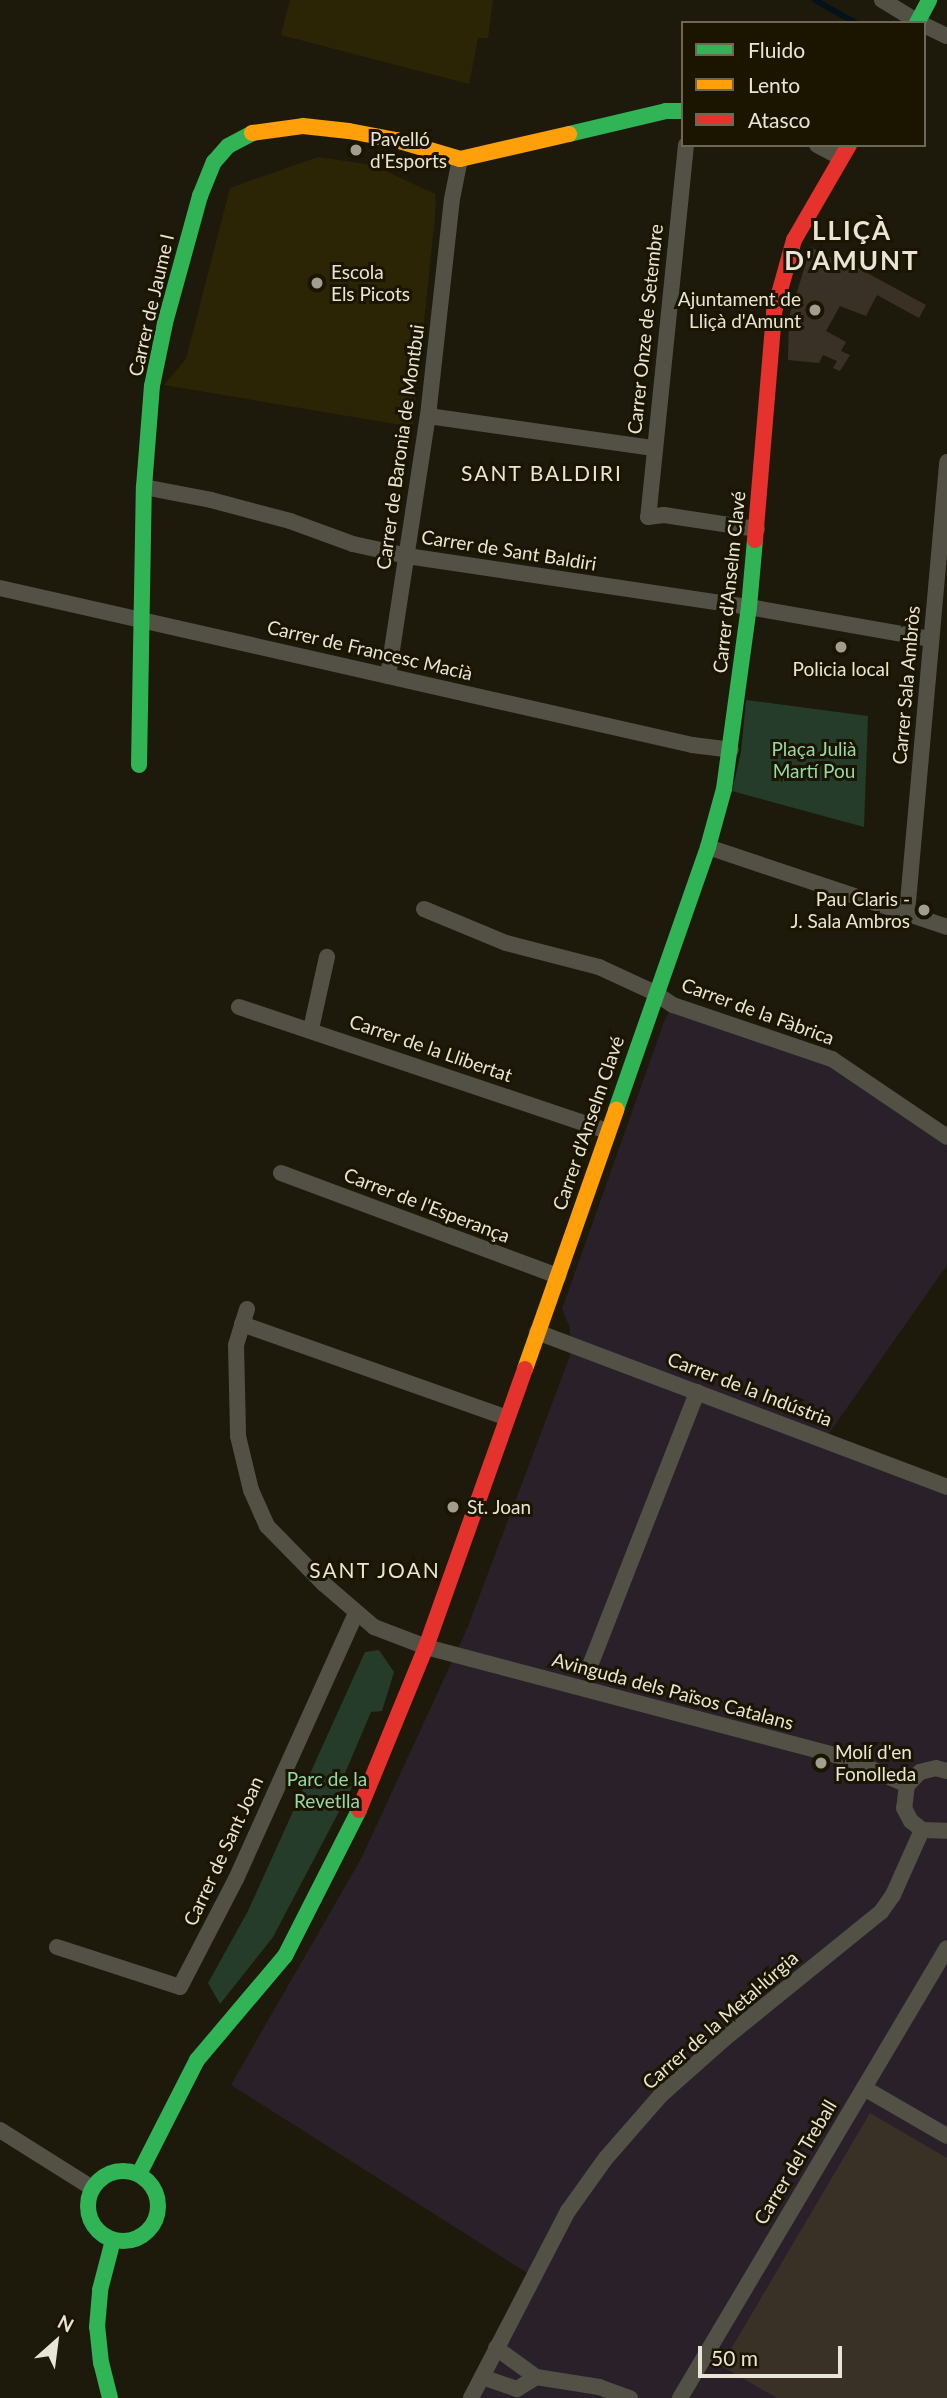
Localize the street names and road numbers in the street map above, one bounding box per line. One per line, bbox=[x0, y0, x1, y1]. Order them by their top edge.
street label: Carrer Onze de Setembre bbox=[623, 223, 667, 435]
street label: Carrer de Jaume I bbox=[123, 231, 179, 379]
street label: Carrer de Baronia de Montbui bbox=[371, 323, 429, 571]
street label: Carrer d'Anselm Clavé bbox=[708, 490, 750, 674]
street label: Carrer de Sant Baldiri bbox=[420, 525, 598, 575]
street label: Carrer Sala Ambròs bbox=[888, 604, 924, 766]
street label: Carrer de Francesc Macià bbox=[265, 615, 475, 685]
street label: Carrer de la Fàbrica bbox=[678, 973, 838, 1049]
street label: Carrer de la Llibertat bbox=[346, 1009, 516, 1087]
street label: Carrer d'Anselm Clavé bbox=[547, 1033, 629, 1213]
street label: Carrer de l'Esperança bbox=[341, 1163, 513, 1247]
street label: Carrer de la Indústria bbox=[664, 1347, 836, 1431]
street label: Avinguda dels Països Catalans bbox=[550, 1648, 796, 1734]
street label: Carrer de Sant Joan bbox=[178, 1772, 268, 1930]
street label: Carrer de la Metal·lúrgia bbox=[637, 1946, 803, 2094]
street label: Carrer del Treball bbox=[749, 2095, 841, 2229]

